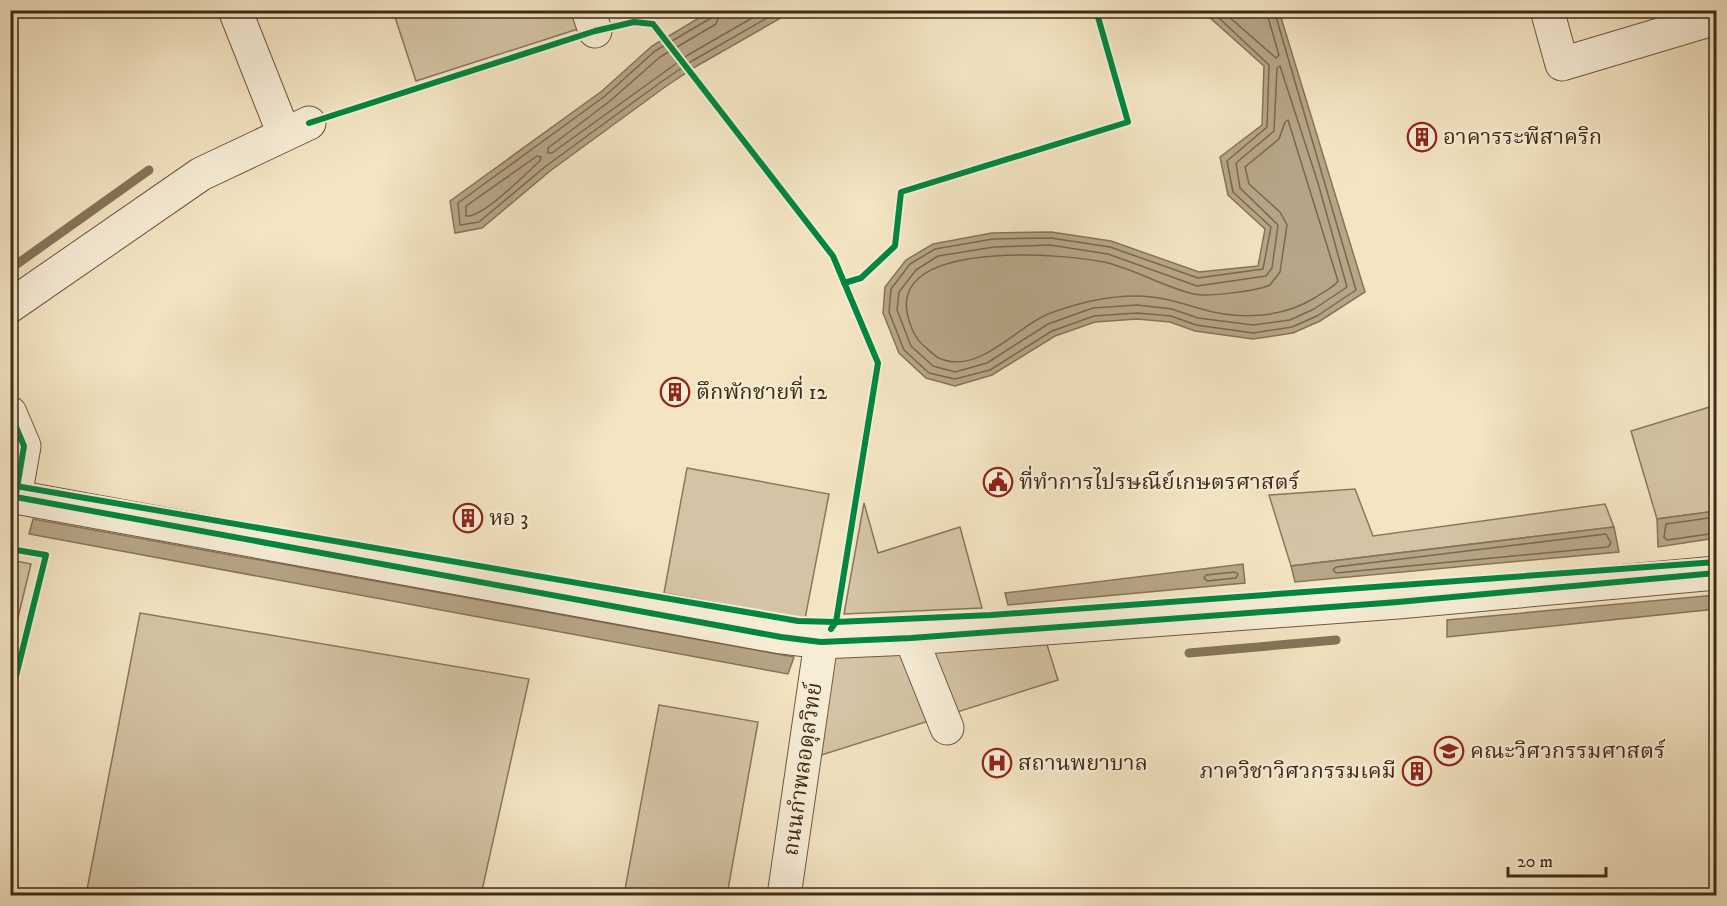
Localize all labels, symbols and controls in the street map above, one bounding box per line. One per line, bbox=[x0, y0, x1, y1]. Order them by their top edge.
building icon: อาคารระพีสาคริก bbox=[1406, 121, 1438, 153]
place label: อาคารระพีสาคริก bbox=[1443, 124, 1602, 151]
place label: ตึกพักชายที่ 12 bbox=[696, 375, 828, 406]
building icon: ตึกพักชายที่ 12 bbox=[659, 376, 691, 408]
place label: ที่ทำการไปรษณีย์เกษตรศาสตร์ bbox=[1019, 465, 1300, 496]
public building icon: ที่ทำการไปรษณีย์เกษตรศาสตร์ bbox=[982, 466, 1014, 498]
building icon: หอ 3 bbox=[452, 502, 484, 534]
place label: หอ 3 bbox=[489, 505, 529, 532]
street label: ถนนกำพลอดุลวิทย์ bbox=[777, 681, 829, 857]
school or university icon: คณะวิศวกรรมศาสตร์ bbox=[1433, 735, 1465, 767]
place label: คณะวิศวกรรมศาสตร์ bbox=[1470, 738, 1665, 765]
hospital icon: สถานพยาบาล bbox=[981, 747, 1013, 779]
place label: สถานพยาบาล bbox=[1018, 750, 1148, 777]
building icon: ภาควิชาวิศวกรรมเคมี bbox=[1401, 755, 1433, 787]
place label: ภาควิชาวิศวกรรมเคมี bbox=[1200, 758, 1396, 785]
scale bar bbox=[1508, 840, 1606, 878]
text: 20 m bbox=[1517, 851, 1553, 873]

